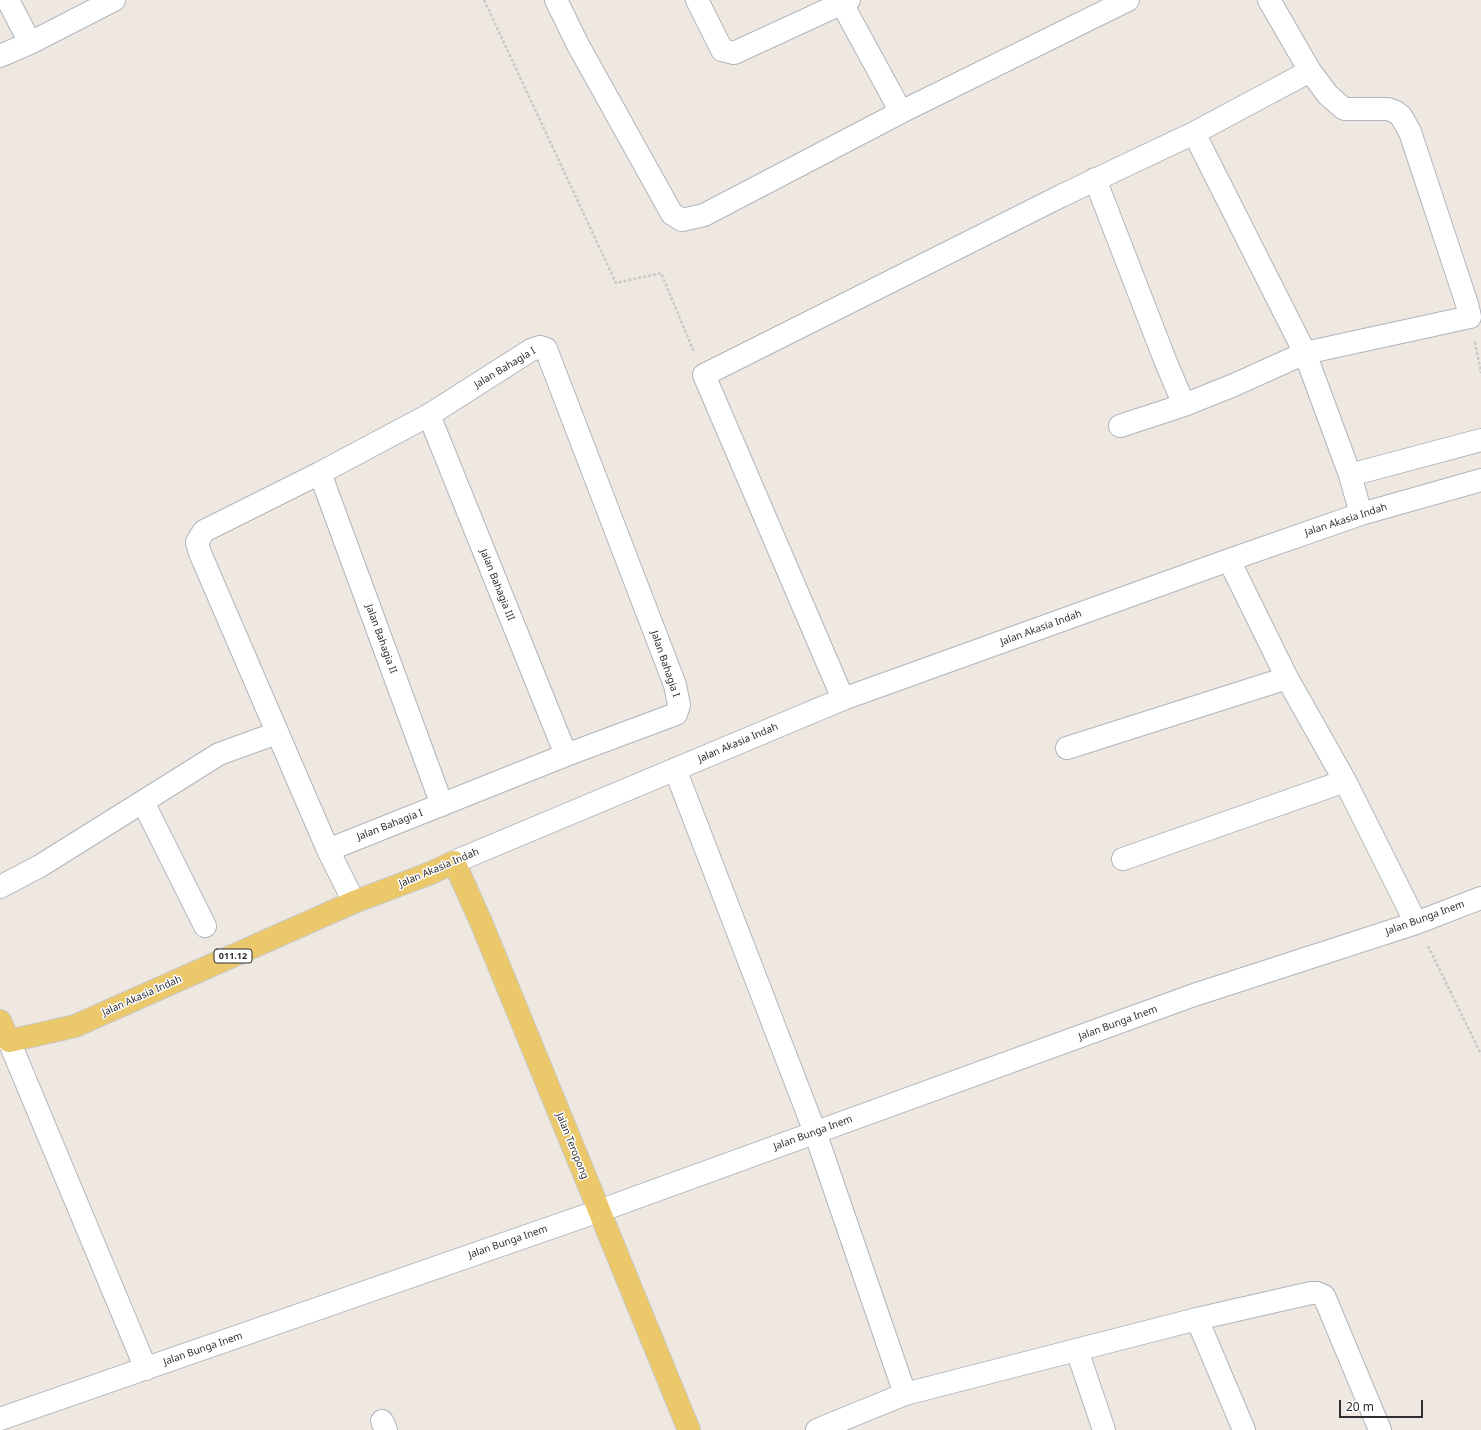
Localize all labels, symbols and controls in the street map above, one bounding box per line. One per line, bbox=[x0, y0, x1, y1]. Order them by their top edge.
street label: Jalan Bahagia I bbox=[472, 345, 538, 391]
street label: Jalan Akasia Indah bbox=[1303, 501, 1389, 539]
street label: Jalan Bahagia III bbox=[477, 547, 517, 623]
street label: Jalan Bahagia II bbox=[363, 603, 399, 675]
street label: Jalan Akasia Indah bbox=[999, 608, 1083, 648]
street label: Jalan Bahagia I bbox=[648, 629, 682, 699]
street label: Jalan Akasia Indah bbox=[696, 721, 780, 765]
street label: Jalan Bahagia I bbox=[355, 807, 425, 843]
street label: Jalan Akasia Indah bbox=[397, 846, 481, 890]
street label: Jalan Bunga Inem bbox=[1384, 898, 1466, 938]
road number: 011.12 bbox=[214, 949, 252, 963]
street label: Jalan Akasia Indah bbox=[100, 973, 184, 1019]
street label: Jalan Bunga Inem bbox=[1077, 1003, 1159, 1043]
street label: Jalan Teropong bbox=[553, 1111, 591, 1181]
street label: Jalan Bunga Inem bbox=[772, 1113, 854, 1153]
street label: Jalan Bunga Inem bbox=[467, 1223, 549, 1261]
street label: Jalan Bunga Inem bbox=[162, 1330, 244, 1368]
scale bar bbox=[1341, 1392, 1425, 1418]
text: 20 m bbox=[1346, 1398, 1374, 1415]

